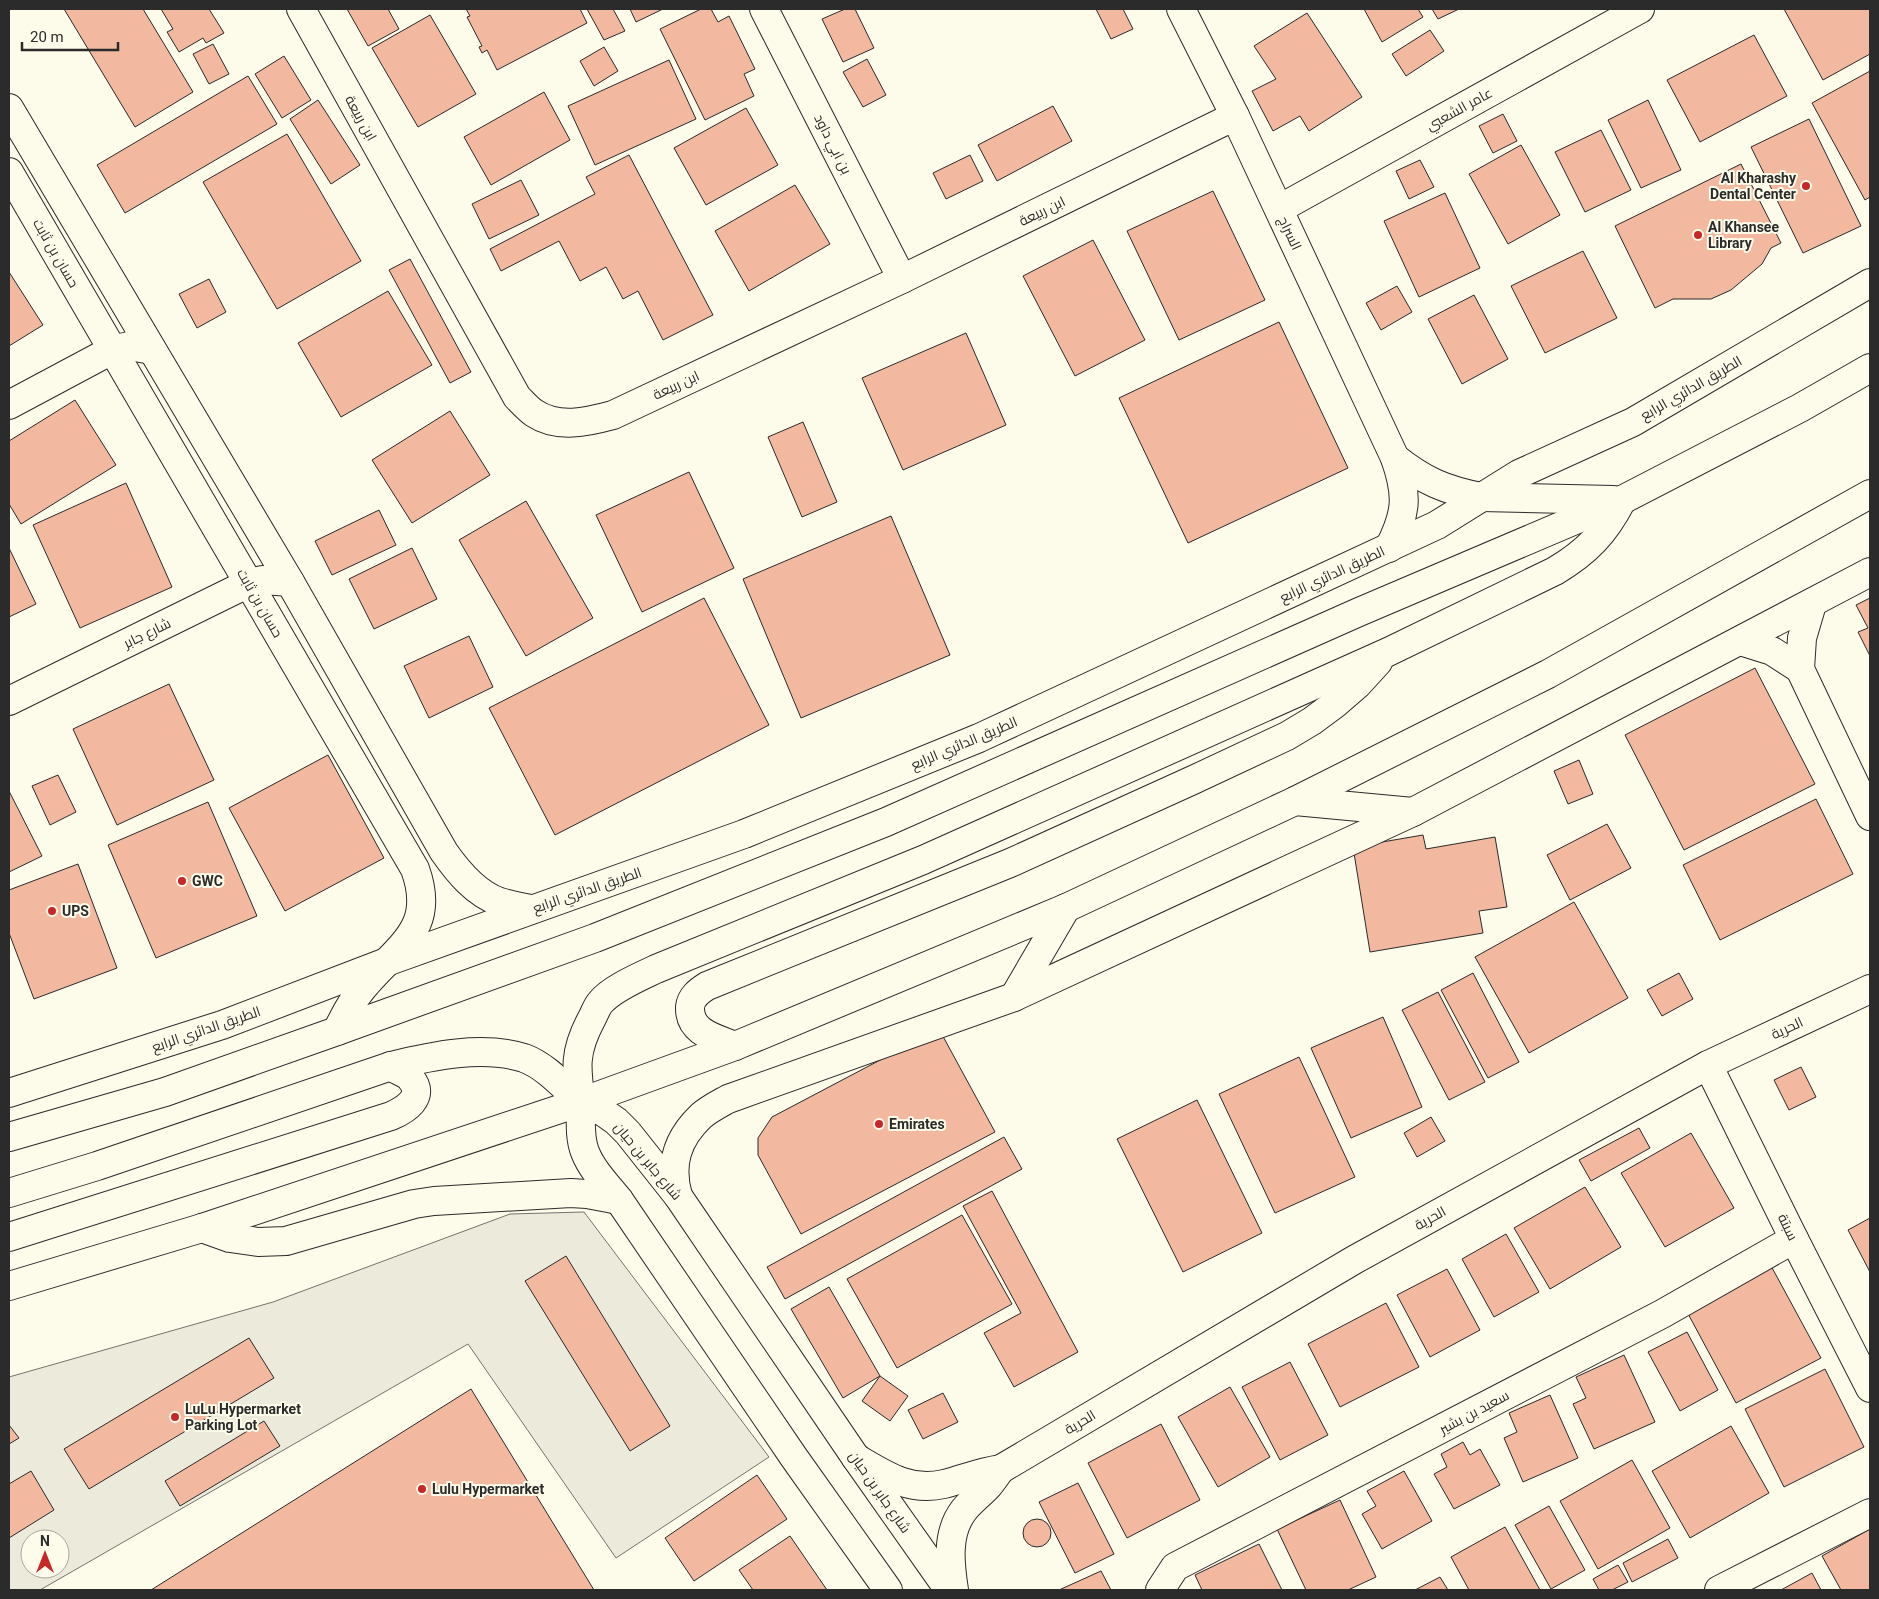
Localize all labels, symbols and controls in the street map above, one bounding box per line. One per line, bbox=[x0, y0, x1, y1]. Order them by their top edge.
scale bar bbox=[22, 20, 119, 52]
text: 20 m bbox=[30, 28, 64, 46]
street label: عامر الشعبي bbox=[1423, 84, 1497, 137]
street label: ابن ربيعة bbox=[342, 93, 380, 143]
street label: بن ابي داود bbox=[807, 111, 855, 179]
place label: Al Kharashy Dental Center bbox=[1710, 170, 1797, 202]
marker: Al Kharashy Dental Center bbox=[1800, 180, 1812, 192]
street label: ابن ربيعة bbox=[1016, 193, 1068, 229]
street label: السراج bbox=[1274, 214, 1305, 253]
street label: حسان بن ثابت bbox=[30, 216, 82, 290]
place label: Al Khansee Library bbox=[1708, 219, 1779, 251]
marker: Al Khansee Library bbox=[1692, 229, 1704, 241]
street label: الطريق الدائري الرابع bbox=[1638, 353, 1746, 427]
street label: ابن ربيعة bbox=[650, 367, 702, 403]
street label: الطريق الدائري الرابع bbox=[1277, 543, 1389, 609]
street label: حسان بن ثابت bbox=[234, 566, 286, 640]
street label: شارع جابر bbox=[120, 615, 174, 653]
street label: الطريق الدائري الرابع bbox=[908, 713, 1021, 776]
street label: الطريق الدائري الرابع bbox=[530, 864, 645, 920]
place label: GWC bbox=[192, 873, 223, 889]
marker: GWC bbox=[176, 875, 188, 887]
place label: UPS bbox=[62, 903, 89, 919]
marker: UPS bbox=[46, 905, 58, 917]
street label: الطريق الدائري الرابع bbox=[149, 1003, 264, 1059]
street label: الحرية bbox=[1769, 1014, 1805, 1042]
place label: Emirates bbox=[889, 1116, 945, 1132]
marker: Emirates bbox=[873, 1118, 885, 1130]
street label: شارع جابر بن حيان bbox=[610, 1119, 685, 1204]
street label: الحرية bbox=[1412, 1203, 1448, 1233]
street label: سبتة bbox=[1775, 1211, 1801, 1243]
street label: سعيد بن بشير bbox=[1436, 1387, 1512, 1438]
place label: LuLu Hypermarket Parking Lot bbox=[185, 1401, 301, 1433]
street label: الحرية bbox=[1062, 1407, 1098, 1437]
marker: LuLu Hypermarket Parking Lot bbox=[169, 1411, 181, 1423]
street label: شارع جابر بن حيان bbox=[845, 1448, 914, 1537]
place label: Lulu Hypermarket bbox=[432, 1481, 544, 1497]
marker: Lulu Hypermarket bbox=[416, 1483, 428, 1495]
north arrow bbox=[20, 1529, 70, 1579]
text: N bbox=[40, 1533, 50, 1549]

